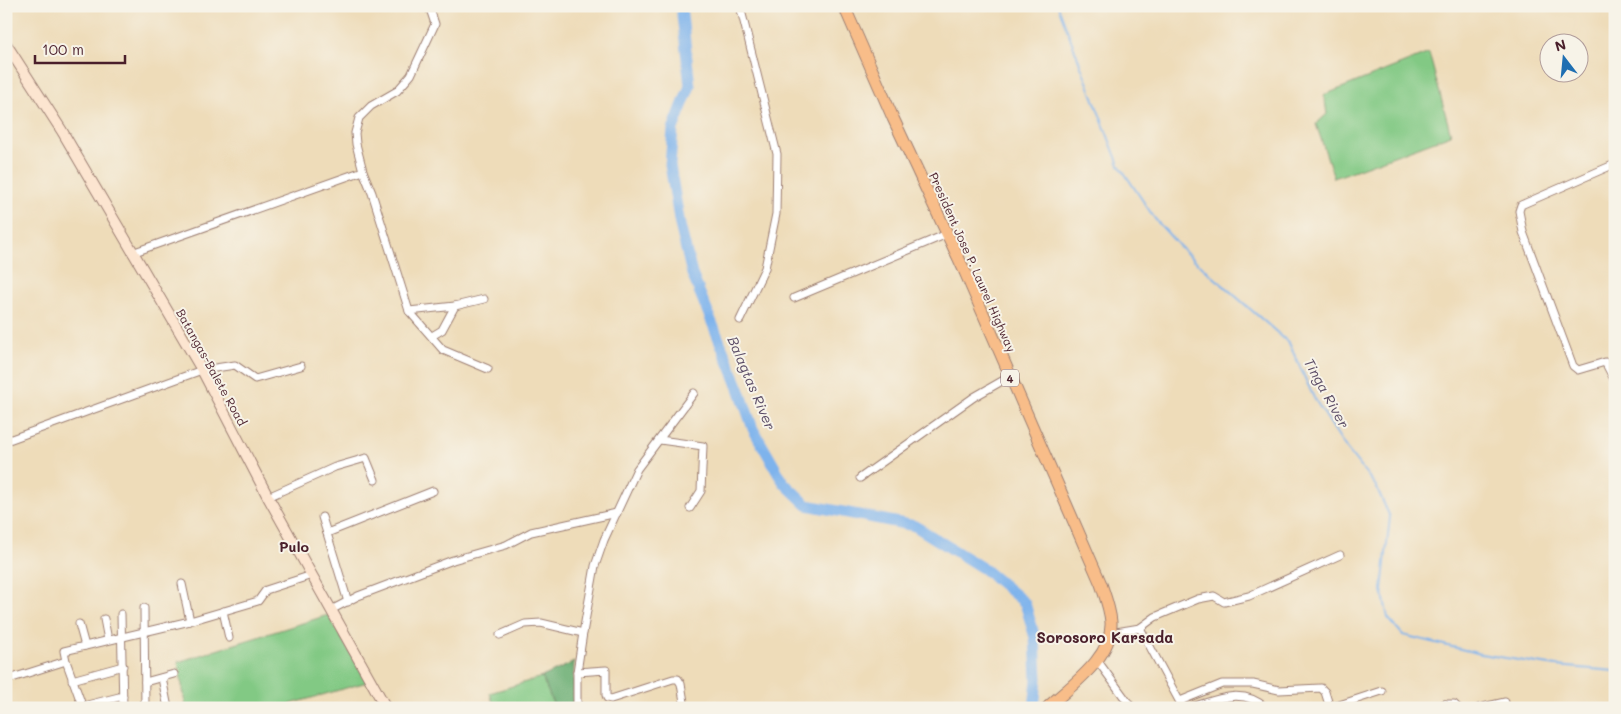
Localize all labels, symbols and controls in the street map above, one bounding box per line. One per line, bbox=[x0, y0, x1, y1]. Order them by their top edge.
scale bar bbox=[35, 32, 125, 64]
north arrow bbox=[1538, 32, 1588, 82]
text: N bbox=[1553, 34, 1568, 56]
text: 100 m bbox=[42, 39, 84, 59]
street label: President Jose P. Laurel Highway bbox=[926, 170, 1020, 354]
street label: Batangas-Balete Road bbox=[173, 306, 251, 429]
water label: Balagtas River bbox=[724, 333, 780, 433]
water label: Tinga River bbox=[1300, 354, 1354, 432]
road number: 4 bbox=[1001, 369, 1019, 386]
district label: Pulo bbox=[279, 537, 309, 556]
district label: Sorosoro Karsada bbox=[1037, 627, 1173, 647]

